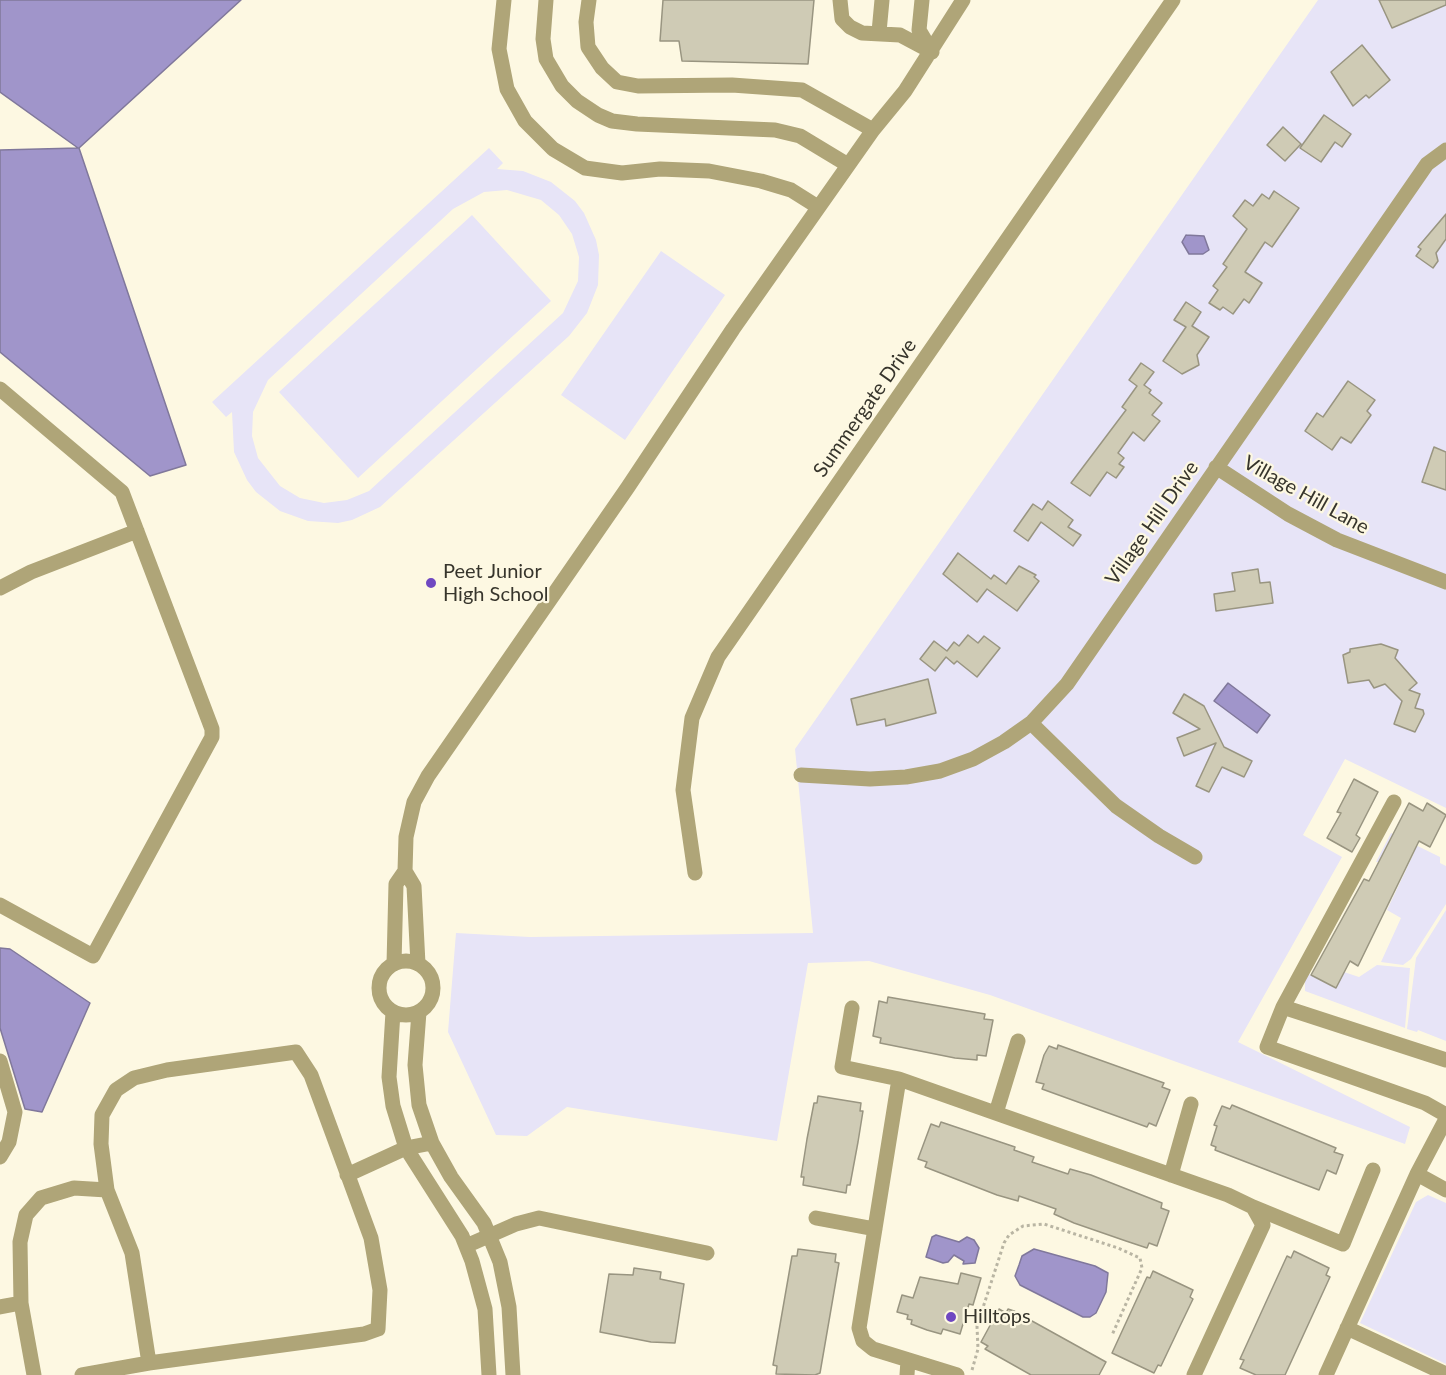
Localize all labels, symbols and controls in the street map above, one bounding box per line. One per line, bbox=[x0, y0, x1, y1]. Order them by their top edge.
street label: Summergate Drive bbox=[808, 334, 922, 482]
street label: Village Hill Lane bbox=[1239, 451, 1373, 539]
street label: Village Hill Drive bbox=[1100, 456, 1204, 590]
place label: Peet Junior High School bbox=[443, 560, 548, 607]
marker: Peet Junior High School bbox=[424, 576, 438, 590]
place label: Hilltops bbox=[963, 1305, 1031, 1329]
marker: Hilltops bbox=[944, 1310, 958, 1324]

